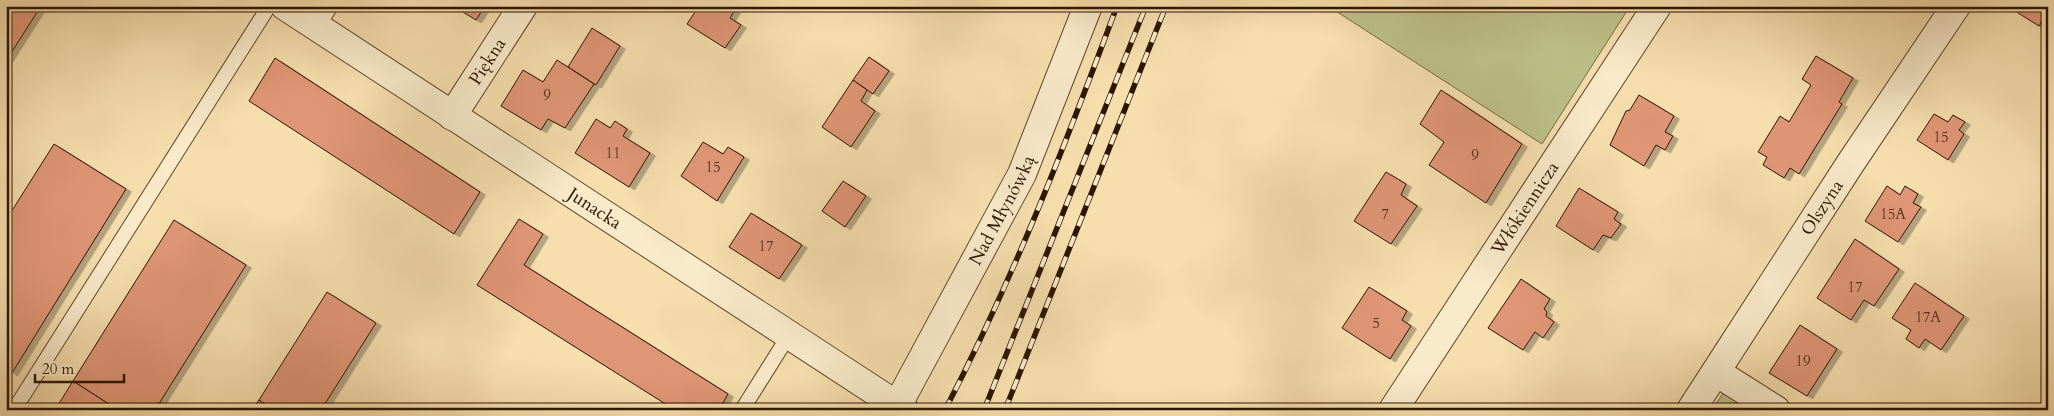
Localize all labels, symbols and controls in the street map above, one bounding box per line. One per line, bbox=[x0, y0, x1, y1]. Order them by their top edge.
street label: Piękna bbox=[463, 33, 512, 90]
house number: 9 bbox=[543, 85, 551, 105]
house number: 15 bbox=[1933, 127, 1949, 147]
house number: 11 bbox=[605, 143, 621, 163]
house number: 9 bbox=[1471, 145, 1479, 165]
street label: Nad Młynówką bbox=[963, 152, 1041, 270]
street label: Włókiennicza bbox=[1485, 156, 1565, 261]
house number: 15 bbox=[705, 157, 721, 177]
street label: Olszyna bbox=[1795, 175, 1849, 240]
street label: Junacka bbox=[561, 180, 627, 235]
house number: 7 bbox=[1381, 204, 1389, 224]
house number: 15A bbox=[1880, 204, 1906, 224]
house number: 17 bbox=[758, 236, 774, 256]
house number: 17 bbox=[1847, 277, 1863, 297]
house number: 17A bbox=[1915, 307, 1941, 327]
house number: 5 bbox=[1372, 313, 1380, 333]
scale bar bbox=[35, 351, 124, 383]
house number: 19 bbox=[1795, 351, 1811, 371]
text: 20 m bbox=[42, 359, 74, 379]

